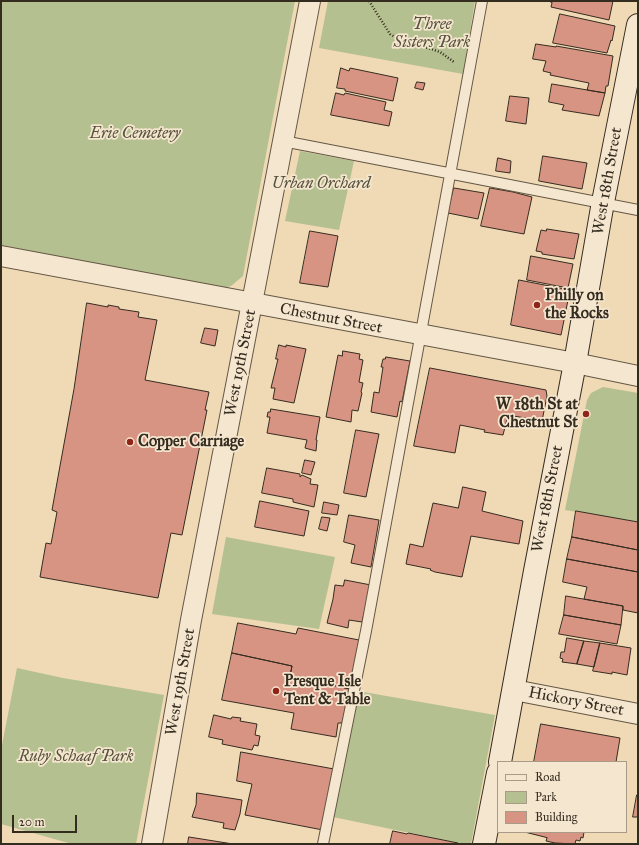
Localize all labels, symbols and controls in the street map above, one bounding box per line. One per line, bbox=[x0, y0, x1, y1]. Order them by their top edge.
park label: Three Sisters Park bbox=[394, 15, 470, 53]
park label: Erie Cemetery bbox=[89, 124, 181, 144]
street label: West 18th Street bbox=[589, 126, 627, 236]
park label: Urban Orchard bbox=[271, 174, 371, 194]
place label: Philly on the Rocks bbox=[545, 286, 609, 324]
street label: Chestnut Street bbox=[278, 300, 384, 338]
marker: Philly on the Rocks bbox=[532, 300, 542, 310]
street label: West 19th Street bbox=[221, 308, 261, 418]
place label: W 18th St at Chestnut St bbox=[496, 395, 578, 433]
marker: W 18th St at Chestnut St bbox=[581, 409, 591, 419]
place label: Copper Carriage bbox=[138, 432, 244, 452]
marker: Copper Carriage bbox=[125, 437, 135, 447]
street label: West 18th Street bbox=[528, 444, 568, 554]
street label: West 19th Street bbox=[162, 627, 200, 737]
place label: Presque Isle Tent & Table bbox=[284, 672, 370, 710]
street label: Hickory Street bbox=[527, 683, 625, 721]
marker: Presque Isle Tent & Table bbox=[271, 686, 281, 696]
park label: Ruby Schaaf Park bbox=[18, 747, 134, 767]
legend bbox=[497, 761, 627, 833]
text: Road bbox=[535, 770, 561, 784]
text: Park bbox=[535, 790, 557, 804]
scale bar bbox=[14, 807, 79, 833]
text: Building bbox=[535, 810, 577, 824]
text: 20 m bbox=[19, 815, 45, 829]

